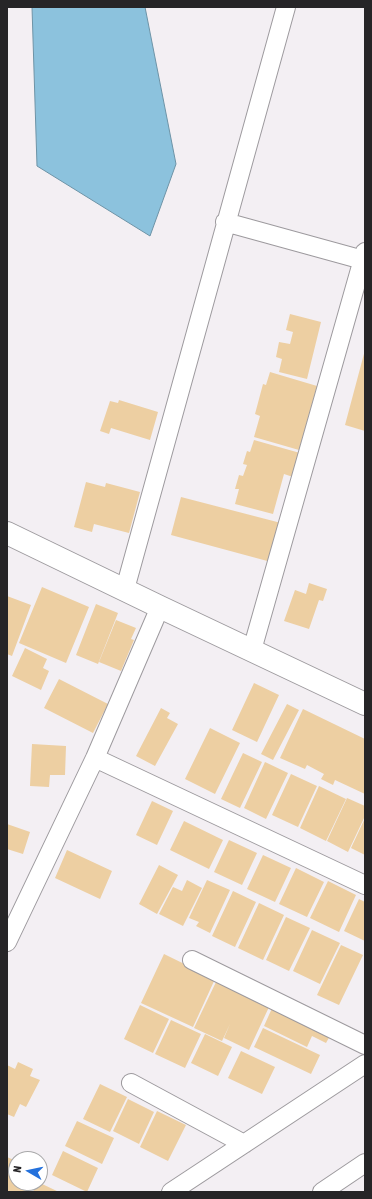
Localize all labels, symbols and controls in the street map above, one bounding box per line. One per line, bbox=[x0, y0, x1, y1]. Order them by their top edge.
north arrow bbox=[8, 1151, 48, 1191]
text: N bbox=[11, 1165, 24, 1173]

